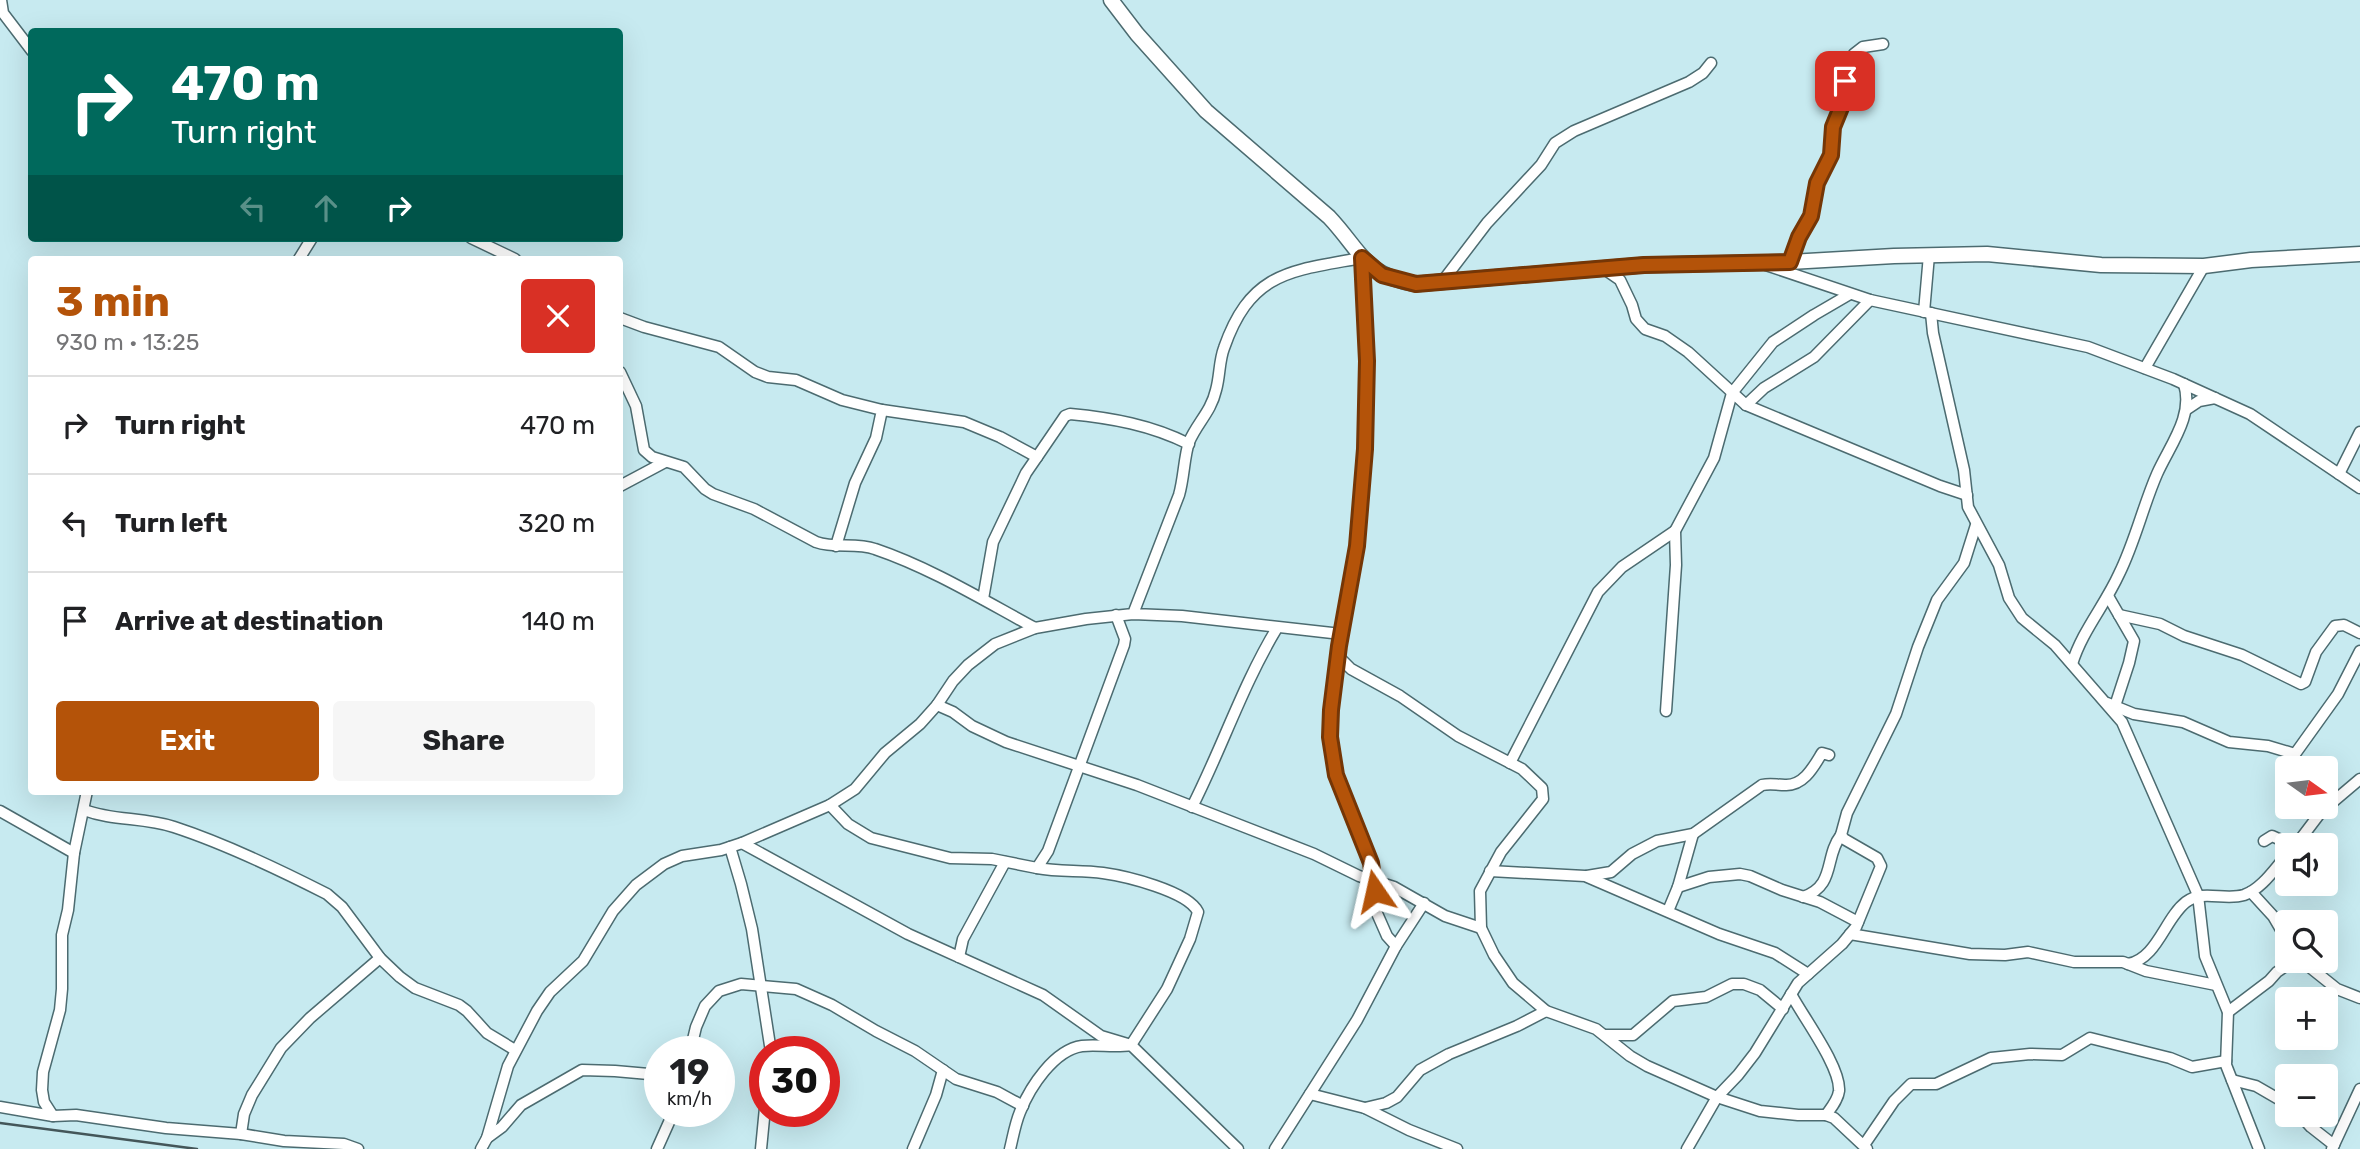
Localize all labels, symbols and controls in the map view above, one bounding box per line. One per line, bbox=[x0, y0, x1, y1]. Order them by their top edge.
pin bbox=[1815, 51, 1875, 111]
text: 470 m bbox=[171, 54, 320, 112]
icon: right bbox=[56, 56, 147, 147]
icon: arrive bbox=[1826, 62, 1864, 100]
text: Turn right bbox=[171, 113, 316, 151]
icon: left bbox=[234, 189, 272, 227]
icon: ahead bbox=[307, 189, 345, 227]
icon: right bbox=[380, 189, 418, 227]
text: 3 min bbox=[56, 277, 170, 327]
button: close bbox=[521, 279, 595, 353]
text: 930 m · 13:25 bbox=[56, 328, 199, 356]
icon: right bbox=[56, 406, 94, 444]
text: Turn right bbox=[115, 410, 245, 441]
text: 470 m bbox=[520, 410, 595, 441]
icon: left bbox=[56, 504, 94, 542]
text: Turn left bbox=[115, 508, 227, 539]
text: 320 m bbox=[518, 508, 595, 539]
icon: arrive bbox=[56, 602, 94, 640]
text: Arrive at destination bbox=[115, 606, 383, 637]
text: 140 m bbox=[522, 606, 595, 637]
button: Exit bbox=[56, 701, 319, 781]
button: Share bbox=[333, 701, 595, 781]
north arrow bbox=[2275, 756, 2338, 819]
map controls bbox=[2275, 756, 2338, 1127]
button: sound bbox=[2275, 833, 2338, 896]
position arrow bbox=[1338, 854, 1412, 928]
button: search bbox=[2275, 910, 2338, 973]
button: + bbox=[2275, 987, 2338, 1050]
speed limit sign: 30 bbox=[749, 1036, 840, 1127]
text: 19 bbox=[670, 1051, 709, 1093]
button: − bbox=[2275, 1064, 2338, 1127]
text: km/h bbox=[667, 1088, 712, 1110]

